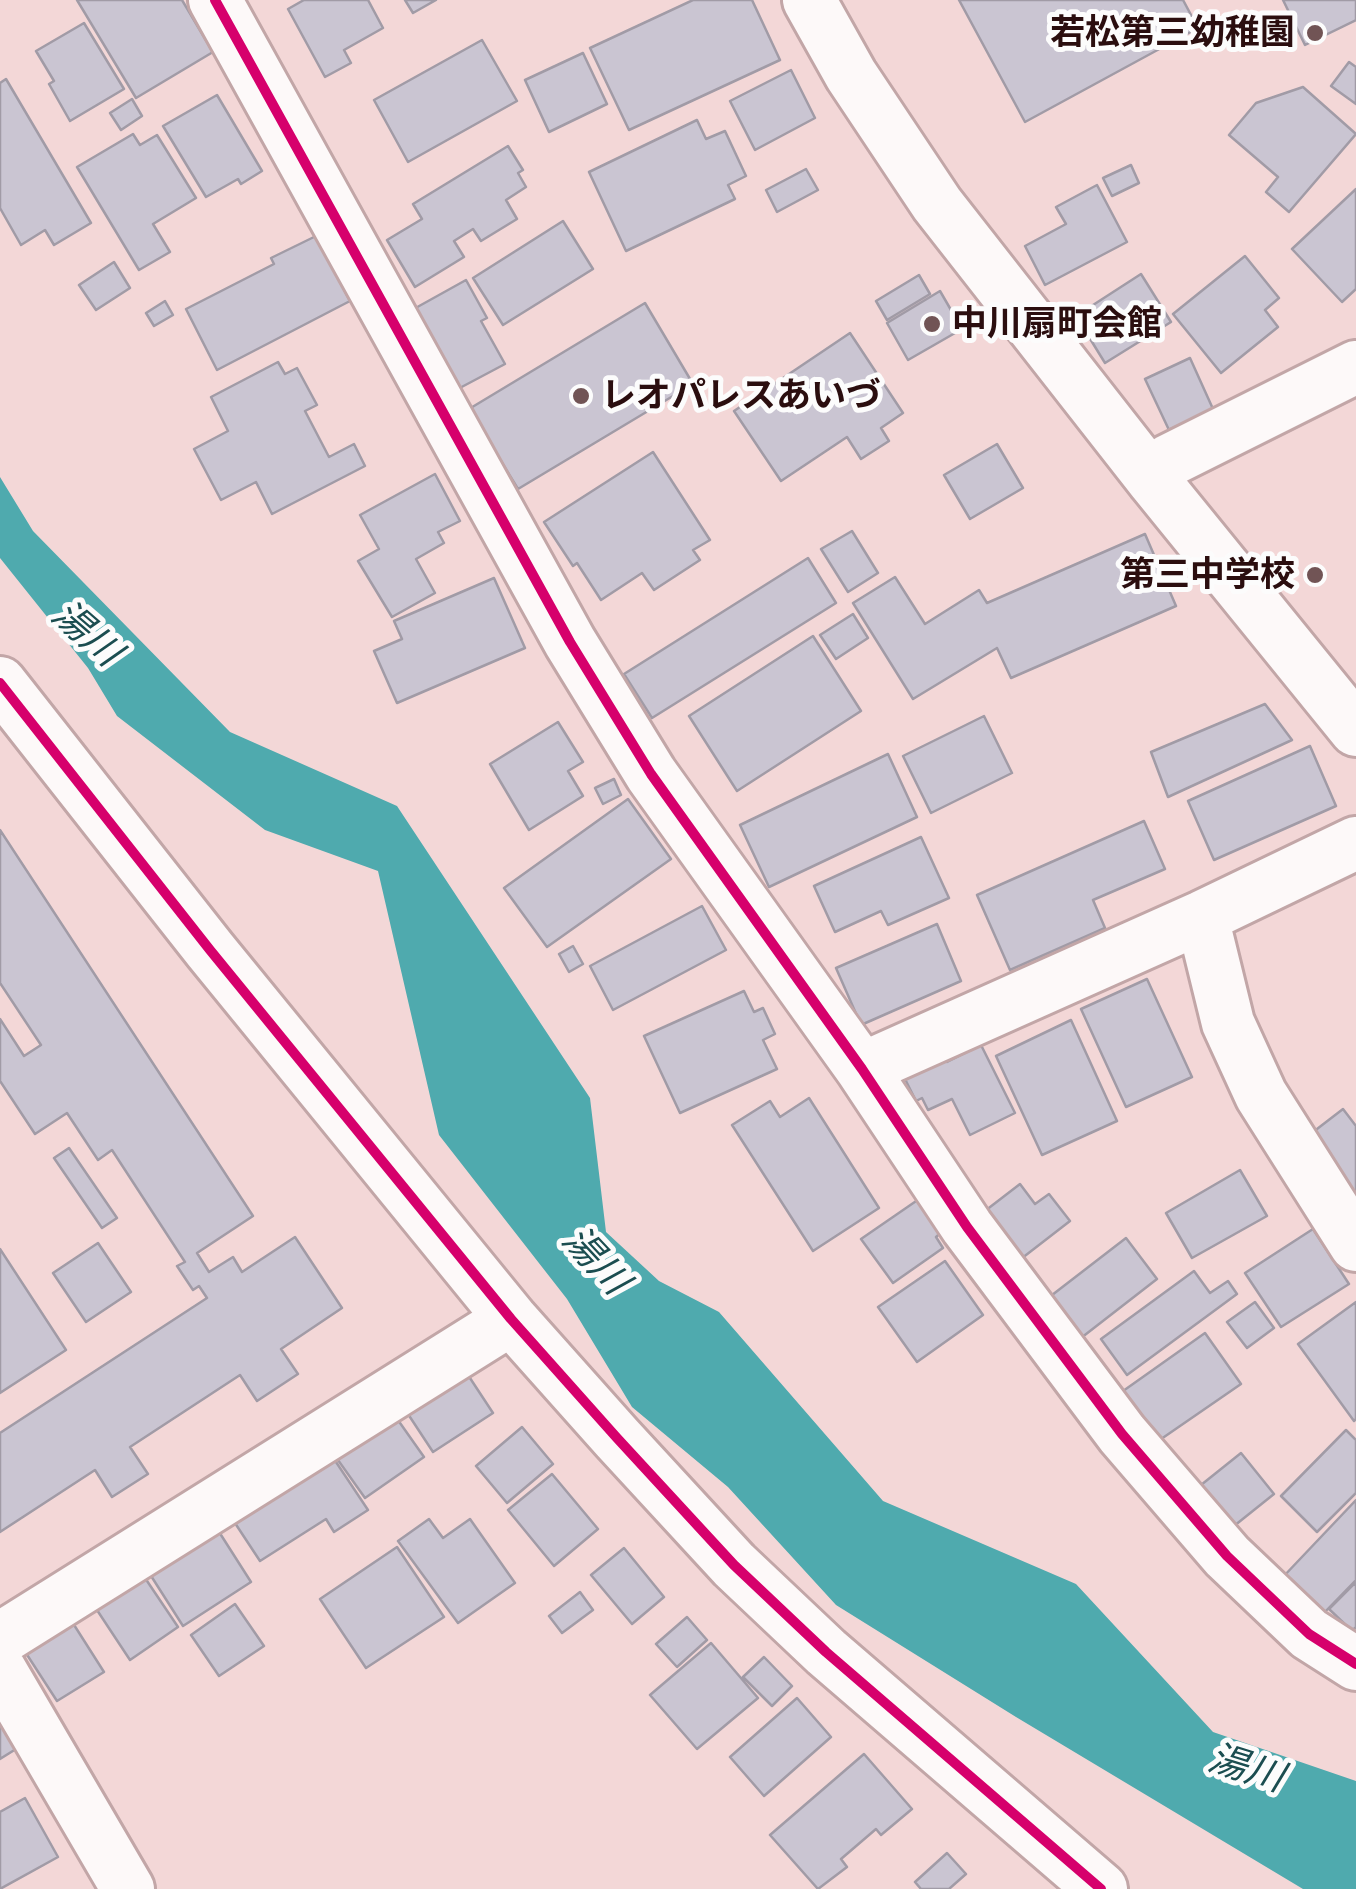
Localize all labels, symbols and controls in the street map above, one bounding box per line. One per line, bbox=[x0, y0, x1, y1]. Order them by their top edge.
place label: 若松第三幼稚園 bbox=[1050, 12, 1295, 54]
marker: 若松第三幼稚園 bbox=[1304, 22, 1326, 44]
place label: 中川扇町会館 bbox=[952, 303, 1162, 345]
marker: 中川扇町会館 bbox=[921, 313, 943, 335]
place label: レオパレスあいづ bbox=[601, 375, 881, 417]
marker: レオパレスあいづ bbox=[570, 385, 592, 407]
place label: 第三中学校 bbox=[1120, 554, 1295, 596]
marker: 第三中学校 bbox=[1304, 564, 1326, 586]
water label: 湯川 bbox=[42, 592, 130, 676]
water label: 湯川 bbox=[552, 1218, 638, 1304]
water label: 湯川 bbox=[1203, 1736, 1289, 1802]

